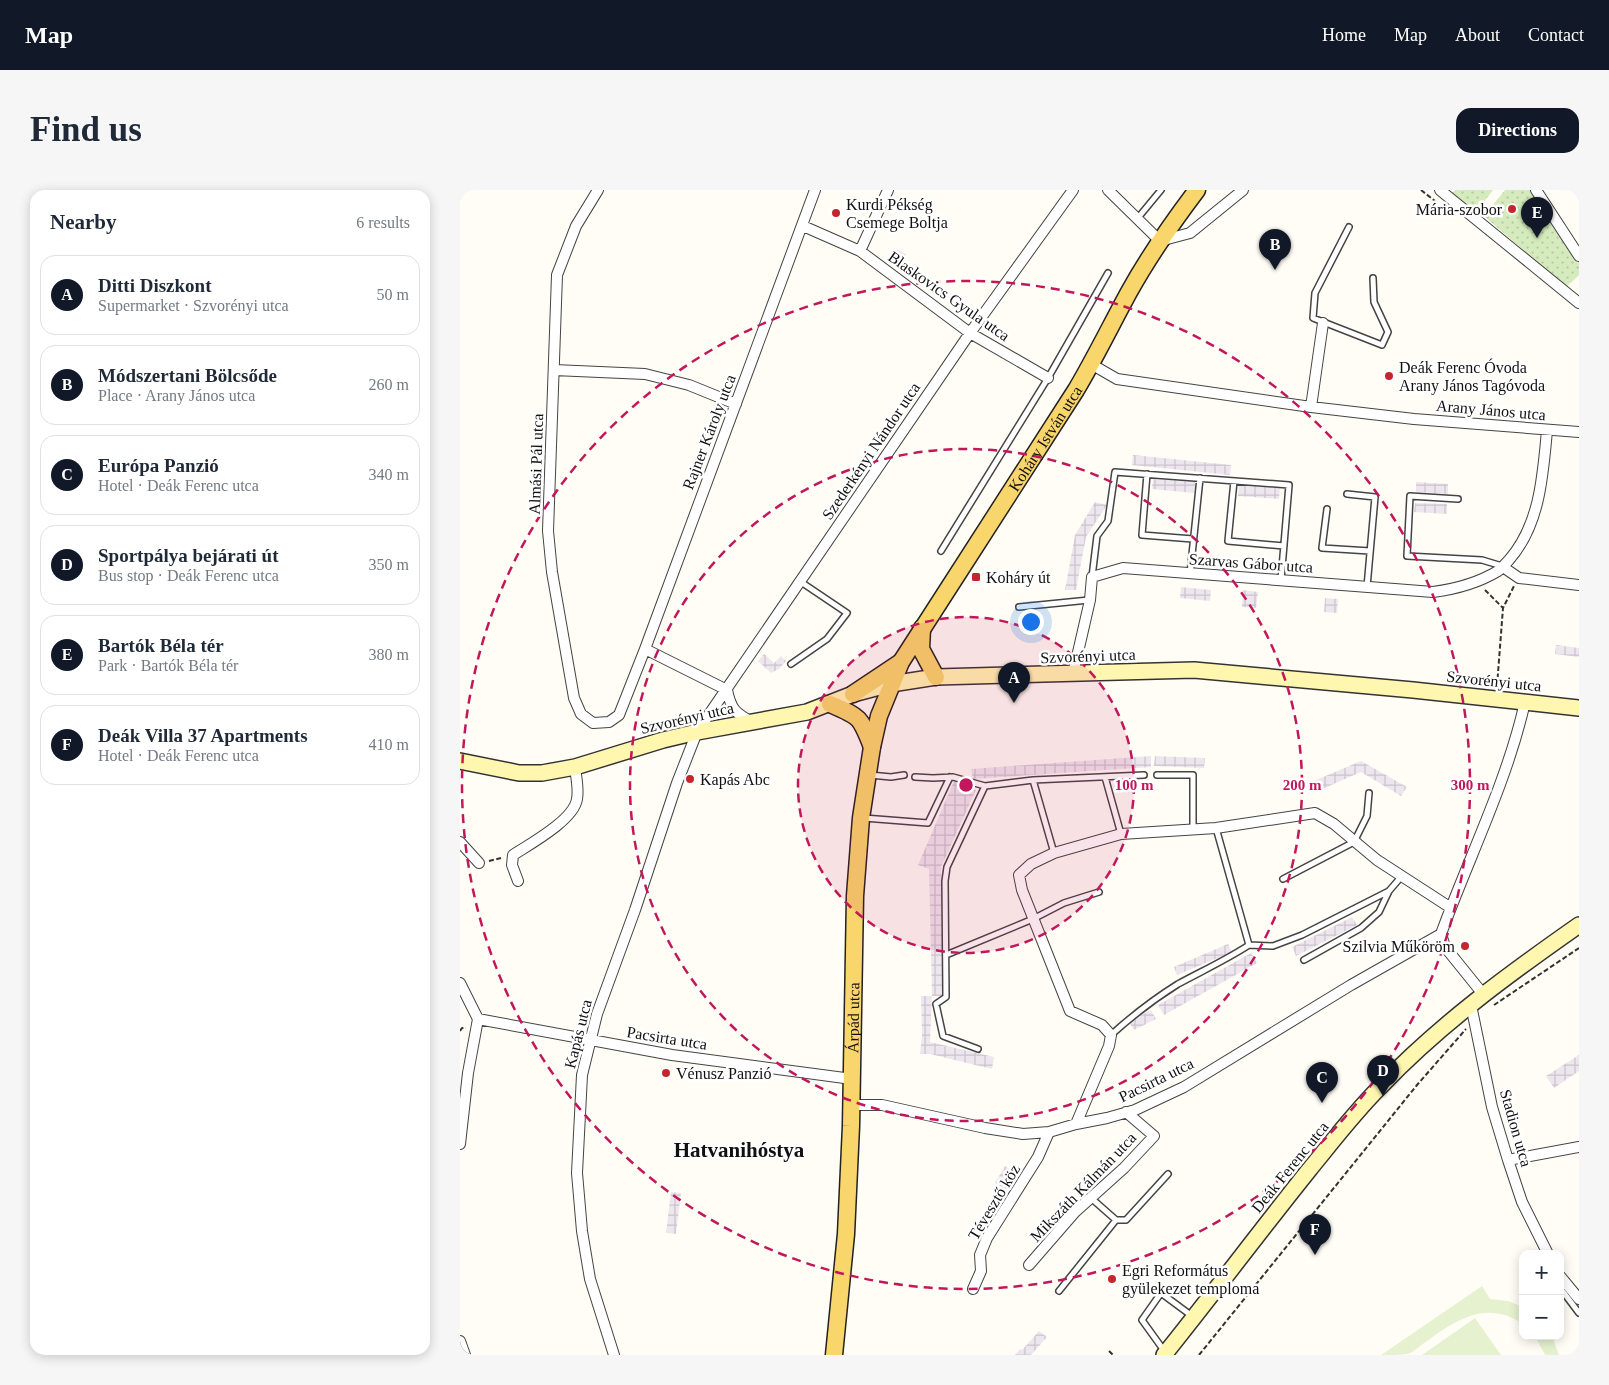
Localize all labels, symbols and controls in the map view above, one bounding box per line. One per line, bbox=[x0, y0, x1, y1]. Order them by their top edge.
text: Map bbox=[25, 22, 73, 48]
text: Home bbox=[1322, 25, 1366, 45]
text: Map bbox=[1394, 25, 1427, 45]
text: About bbox=[1455, 25, 1500, 45]
text: Contact bbox=[1528, 25, 1584, 45]
button: Directions bbox=[1456, 108, 1579, 153]
text: Find us bbox=[30, 110, 142, 149]
place label: Kurdi Pékség Csemege Boltja bbox=[846, 196, 948, 232]
pin: E bbox=[1521, 197, 1553, 238]
place label: Mária-szobor bbox=[1416, 201, 1503, 218]
marker: Mária-szobor bbox=[1506, 203, 1518, 215]
marker: Kurdi Pékség Csemege Boltja bbox=[830, 207, 842, 219]
text: Nearby bbox=[50, 210, 117, 234]
text: 6 results bbox=[356, 214, 410, 231]
pin: B bbox=[1259, 229, 1291, 270]
street label: Blaskovics Gyula utca bbox=[885, 248, 1013, 345]
text: Ditti Diszkont bbox=[98, 275, 211, 296]
text: A bbox=[61, 286, 73, 303]
text: 50 m bbox=[377, 286, 409, 303]
text: Supermarket · Szvorényi utca bbox=[98, 297, 289, 314]
place label: Deák Ferenc Óvoda Arany János Tagóvoda bbox=[1399, 358, 1545, 395]
text: Módszertani Bölcsőde bbox=[98, 365, 277, 386]
marker: Deák Ferenc Óvoda Arany János Tagóvoda bbox=[1383, 370, 1395, 382]
street label: Rajner Károly utca bbox=[679, 372, 740, 492]
text: B bbox=[62, 376, 72, 393]
text: 260 m bbox=[369, 376, 409, 393]
street label: Szederkényi Nándor utca bbox=[819, 379, 924, 523]
street label: Koháry István utca bbox=[1005, 382, 1085, 494]
text: Place · Arany János utca bbox=[98, 387, 255, 404]
street label: Arany János utca bbox=[1435, 397, 1547, 424]
street label: Almási Pál utca bbox=[526, 413, 546, 515]
text: Európa Panzió bbox=[98, 455, 219, 476]
text: C bbox=[61, 466, 73, 483]
text: 340 m bbox=[369, 466, 409, 483]
text: Hotel · Deák Ferenc utca bbox=[98, 477, 259, 494]
text: Sportpálya bejárati út bbox=[98, 545, 279, 566]
street label: Szarvas Gábor utca bbox=[1188, 550, 1314, 576]
text: D bbox=[61, 556, 73, 573]
text: 350 m bbox=[369, 556, 409, 573]
text: Bus stop · Deák Ferenc utca bbox=[98, 567, 279, 584]
place label: Koháry út bbox=[986, 569, 1051, 587]
marker: Koháry út bbox=[970, 571, 982, 583]
your location bbox=[1018, 609, 1044, 635]
text: Bartók Béla tér bbox=[98, 635, 224, 656]
text: E bbox=[62, 646, 72, 663]
text: 380 m bbox=[369, 646, 409, 663]
street label: Szvorényi utca bbox=[1040, 646, 1136, 667]
text: Park · Bartók Béla tér bbox=[98, 657, 238, 674]
pin: A bbox=[998, 662, 1030, 703]
street label: Szvorényi utca bbox=[1446, 668, 1542, 695]
street label: Szvorényi utca bbox=[639, 699, 736, 738]
text: Deák Villa 37 Apartments bbox=[98, 725, 308, 746]
text: F bbox=[62, 736, 72, 753]
text: 410 m bbox=[369, 736, 409, 753]
text: Hotel · Deák Ferenc utca bbox=[98, 747, 259, 764]
place label: Kapás Abc bbox=[700, 771, 770, 789]
marker: Kapás Abc bbox=[684, 773, 696, 785]
centre of rings bbox=[957, 776, 975, 794]
text: 100 m bbox=[1115, 777, 1154, 793]
text: 200 m bbox=[1283, 777, 1322, 793]
text: 300 m bbox=[1451, 777, 1490, 793]
place label: Szilvia Műköröm bbox=[1343, 938, 1456, 955]
marker: Szilvia Műköröm bbox=[1459, 940, 1471, 952]
street label: Árpád utca bbox=[843, 982, 862, 1053]
street label: Kapás utca bbox=[561, 998, 596, 1071]
street label: Pacsirta utca bbox=[626, 1023, 708, 1053]
street label: Pacsirta utca bbox=[1116, 1055, 1196, 1105]
pin: D bbox=[1367, 1055, 1399, 1096]
pin: C bbox=[1306, 1062, 1338, 1103]
place label: Vénusz Panzió bbox=[676, 1065, 772, 1082]
marker: Vénusz Panzió bbox=[660, 1067, 672, 1079]
street label: Stadion utca bbox=[1497, 1087, 1535, 1169]
street label: Deák Ferenc utca bbox=[1248, 1118, 1332, 1216]
street label: Mikszáth Kálmán utca bbox=[1027, 1129, 1139, 1245]
district label: Hatvanihóstya bbox=[674, 1138, 805, 1162]
street label: Tévesztő köz bbox=[965, 1161, 1023, 1243]
pin: F bbox=[1299, 1214, 1331, 1255]
map controls bbox=[1519, 1250, 1564, 1340]
button: + bbox=[1519, 1250, 1564, 1295]
place label: Egri Református gyülekezet temploma bbox=[1122, 1262, 1259, 1298]
marker: Egri Református gyülekezet temploma bbox=[1106, 1273, 1118, 1285]
button: − bbox=[1519, 1295, 1564, 1340]

